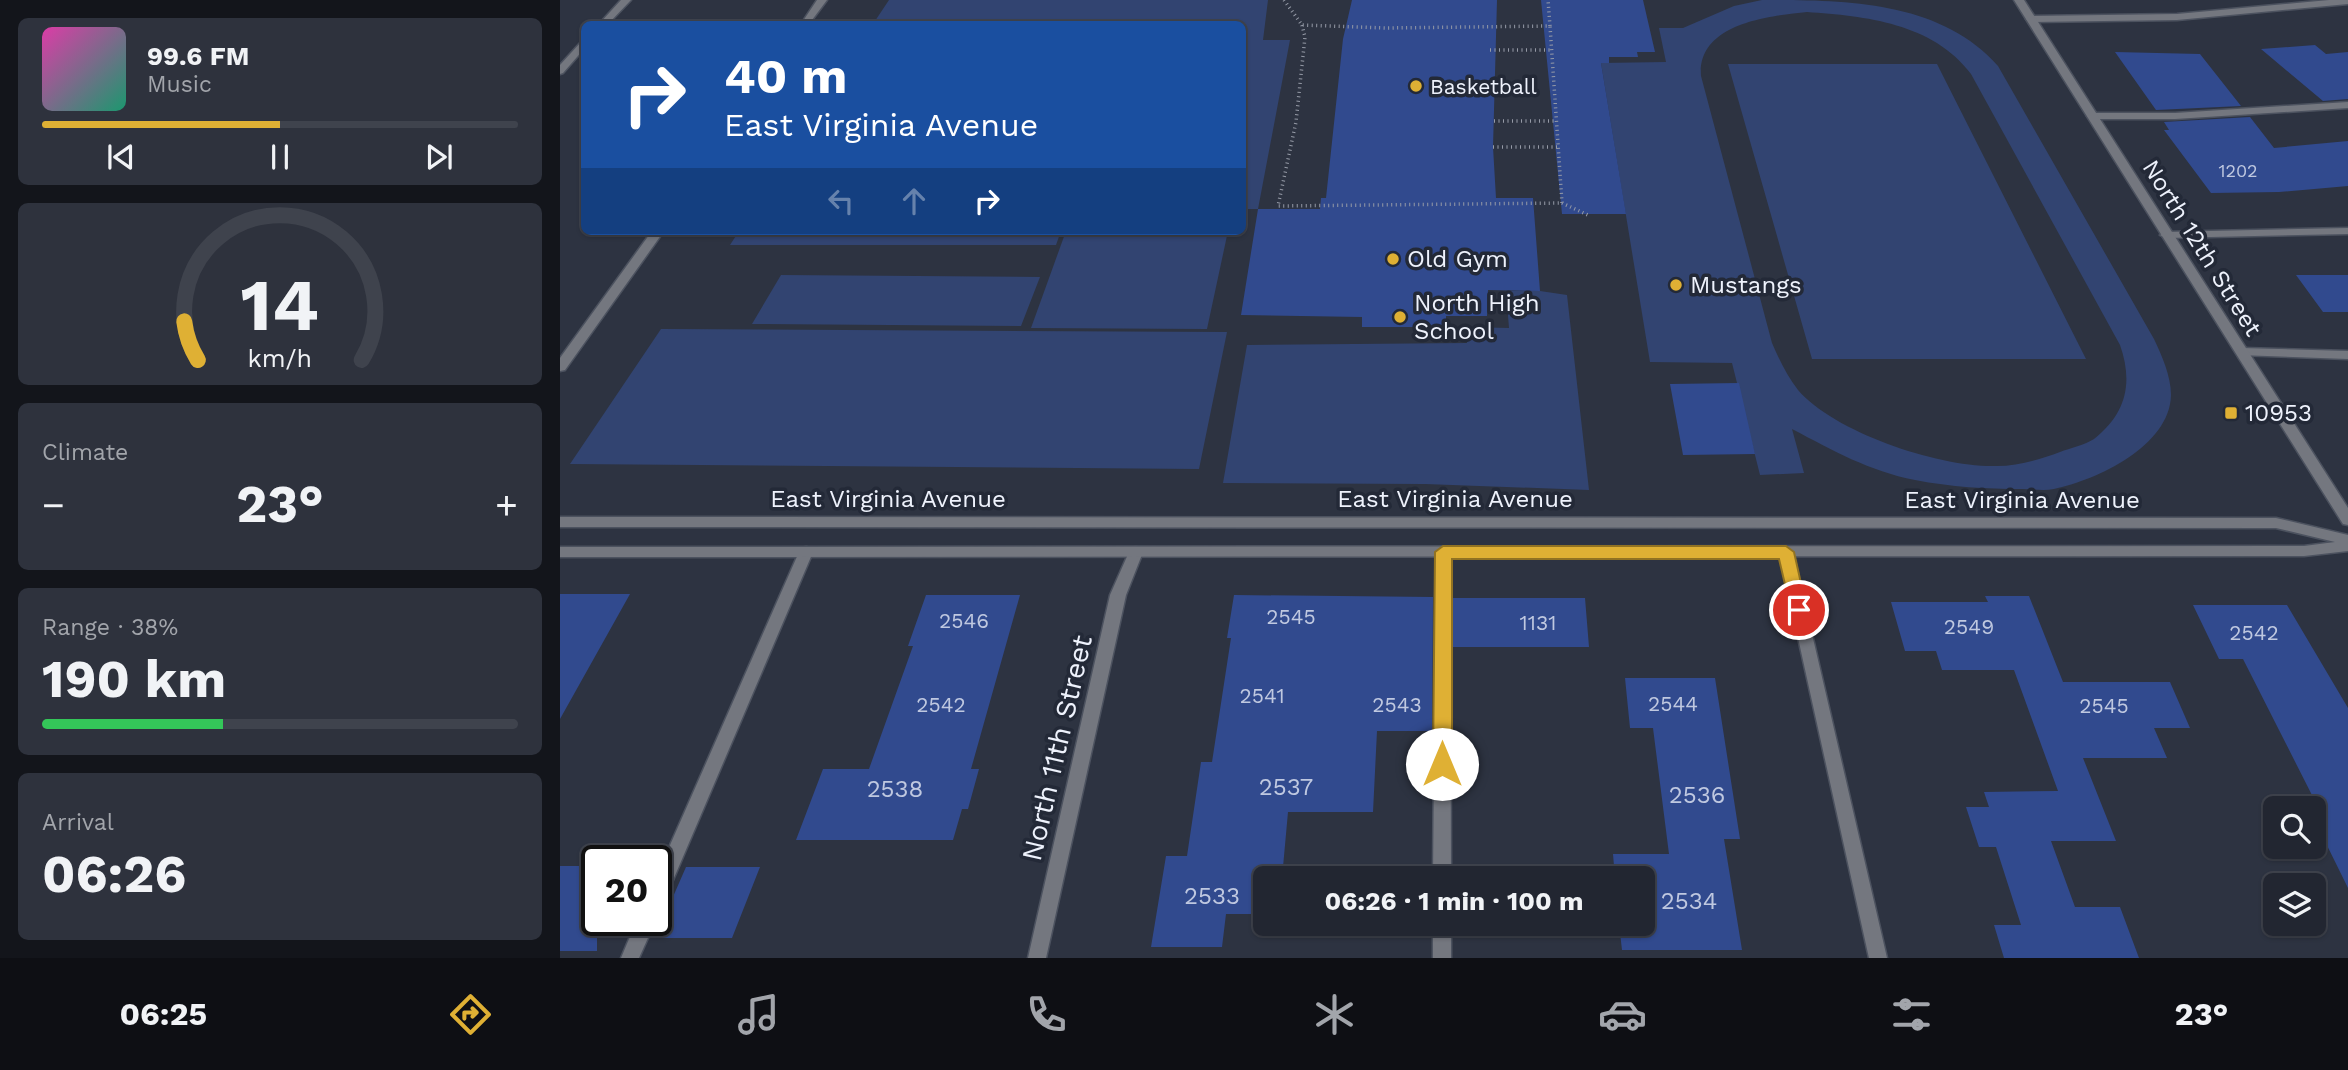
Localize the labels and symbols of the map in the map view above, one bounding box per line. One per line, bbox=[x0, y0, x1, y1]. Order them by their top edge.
place label: Basketball bbox=[1430, 74, 1537, 99]
marker: Basketball bbox=[1408, 78, 1424, 94]
street label: North 12th Street bbox=[2137, 155, 2267, 341]
house number: 1202 bbox=[2218, 160, 2258, 181]
place label: Old Gym bbox=[1407, 245, 1508, 273]
marker: Old Gym bbox=[1385, 251, 1401, 267]
place label: Mustangs bbox=[1690, 271, 1802, 299]
marker: Mustangs bbox=[1668, 277, 1684, 293]
place label: North High School bbox=[1414, 289, 1540, 345]
marker: North High School bbox=[1392, 309, 1408, 325]
place label: 10953 bbox=[2245, 399, 2312, 427]
marker: 10953 bbox=[2223, 405, 2239, 421]
street label: East Virginia Avenue bbox=[770, 485, 1006, 513]
street label: East Virginia Avenue bbox=[1337, 485, 1573, 513]
street label: East Virginia Avenue bbox=[1904, 486, 2140, 514]
pin bbox=[1769, 580, 1829, 640]
house number: 2545 bbox=[1266, 604, 1316, 629]
house number: 2546 bbox=[939, 608, 989, 633]
house number: 1131 bbox=[1520, 610, 1556, 635]
house number: 2549 bbox=[1944, 614, 1994, 639]
house number: 2542 bbox=[2229, 620, 2279, 645]
street label: North 11th Street bbox=[1015, 632, 1099, 864]
house number: 2541 bbox=[1239, 683, 1285, 708]
house number: 2544 bbox=[1648, 691, 1698, 716]
house number: 2542 bbox=[916, 692, 966, 717]
house number: 2543 bbox=[1372, 692, 1422, 717]
house number: 2545 bbox=[2079, 693, 2129, 718]
position arrow bbox=[1405, 727, 1479, 801]
house number: 2537 bbox=[1259, 773, 1313, 801]
house number: 2538 bbox=[867, 775, 923, 803]
house number: 2536 bbox=[1669, 781, 1725, 809]
speed limit sign: 20 bbox=[581, 845, 672, 936]
house number: 2533 bbox=[1184, 882, 1240, 910]
house number: 2534 bbox=[1661, 887, 1717, 915]

